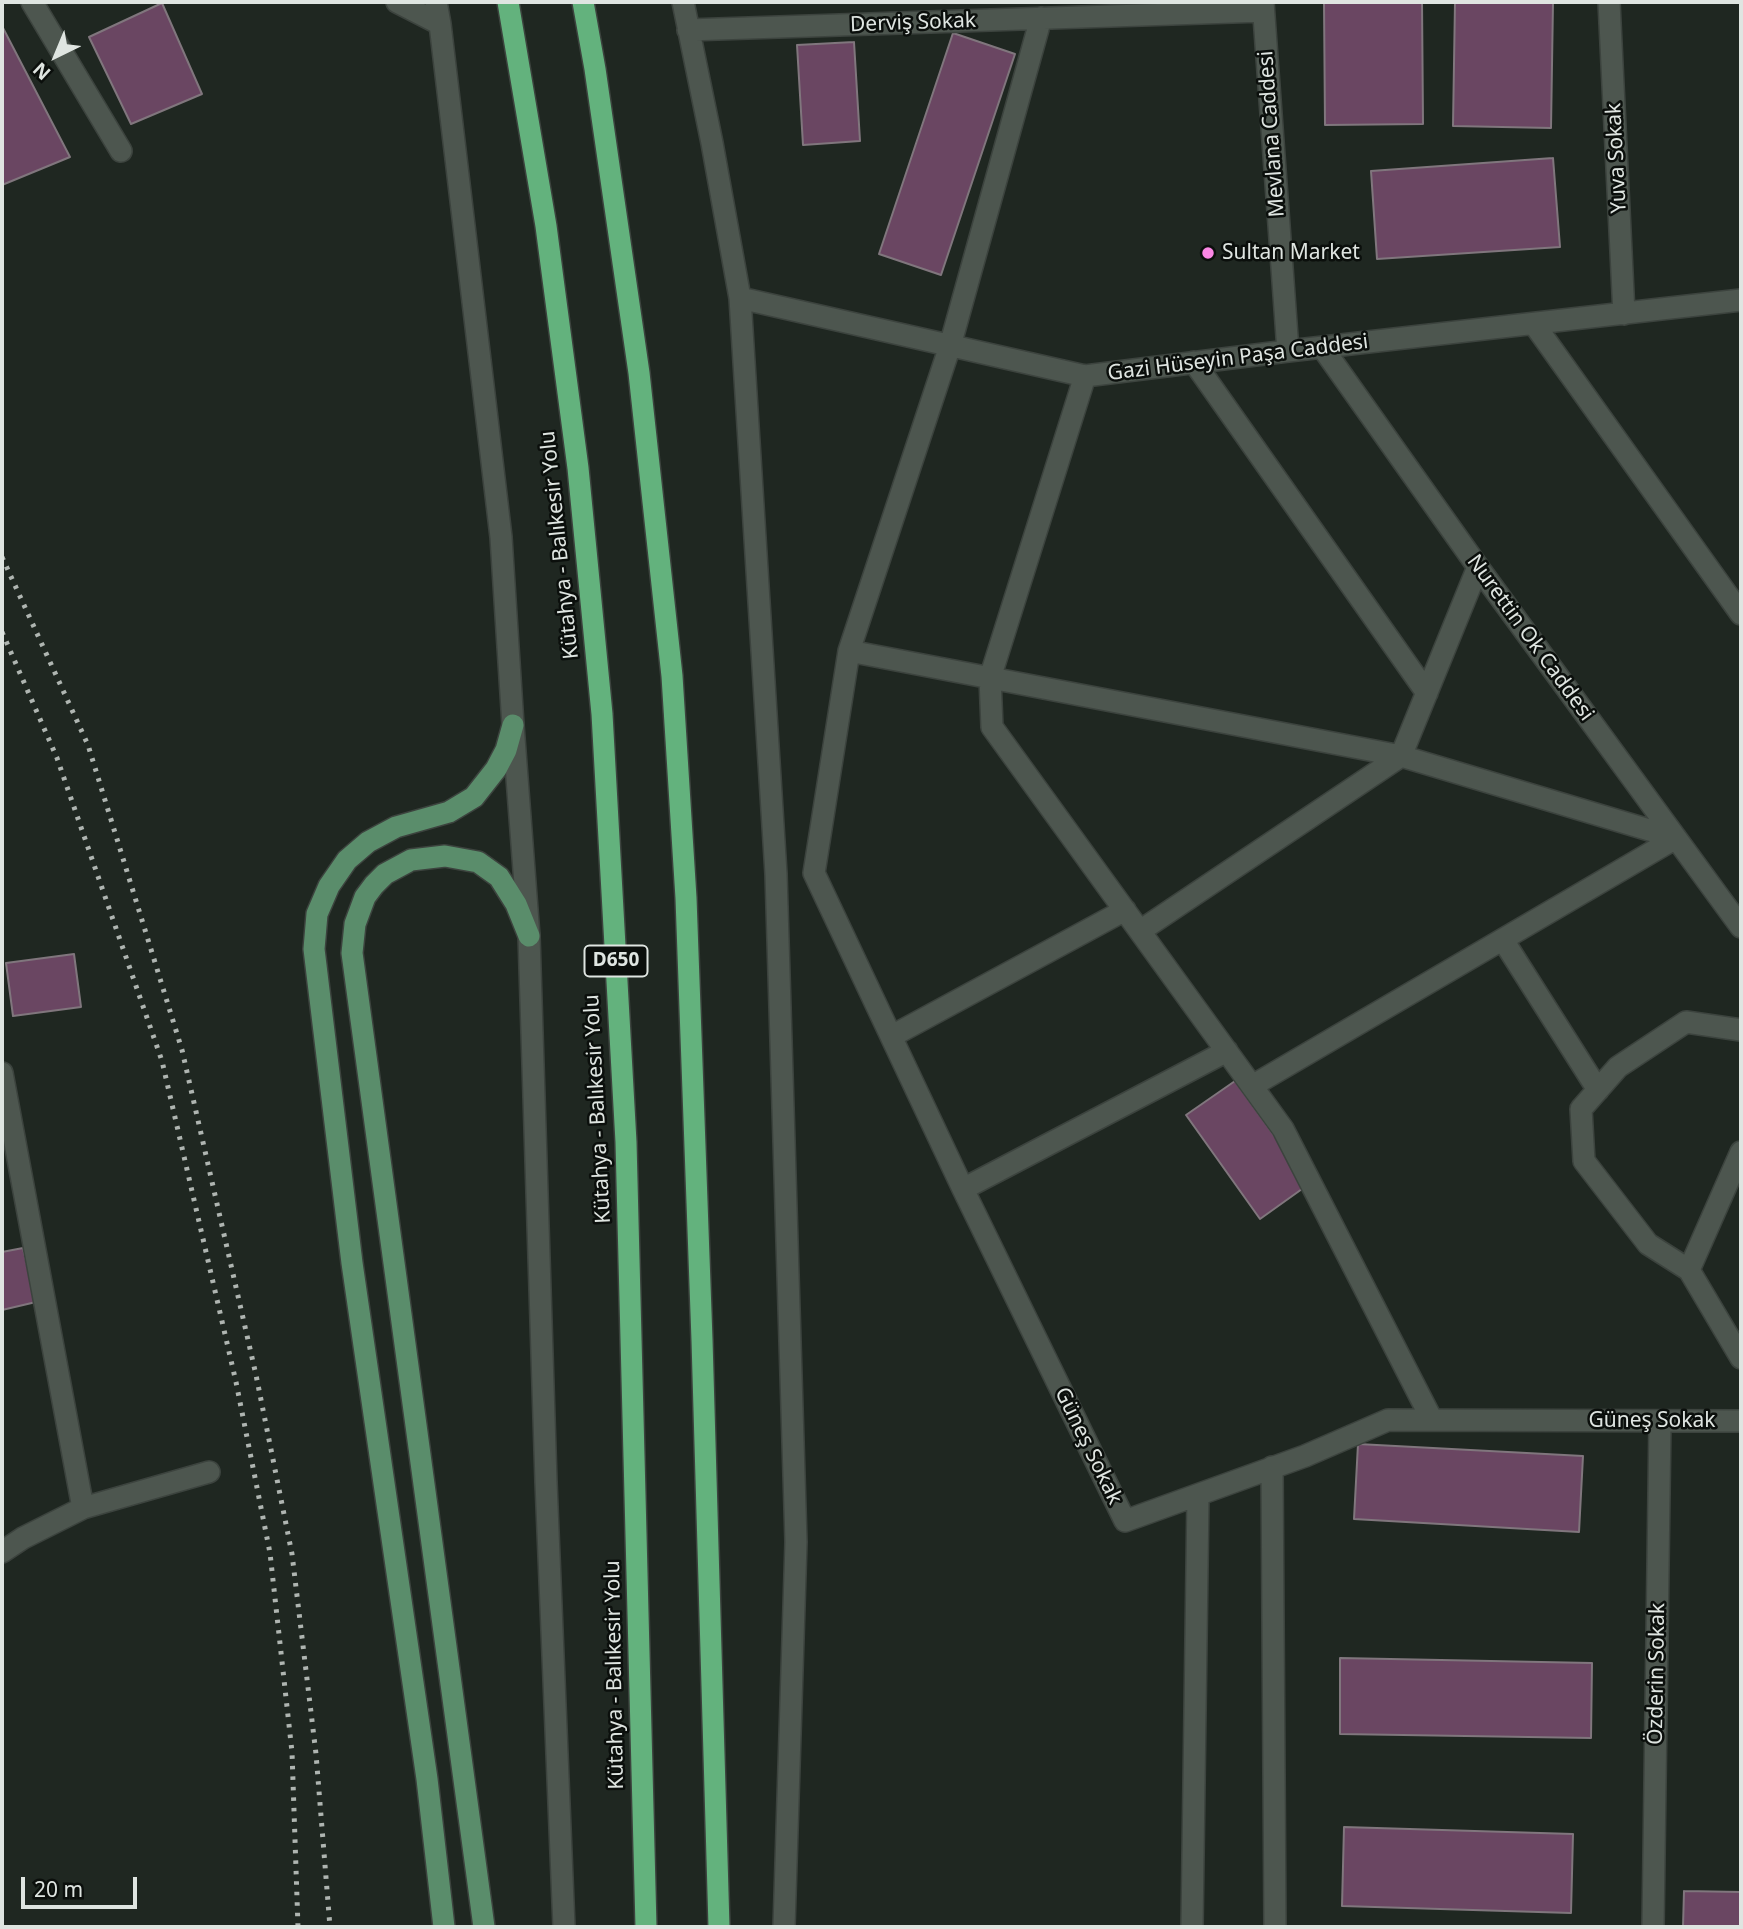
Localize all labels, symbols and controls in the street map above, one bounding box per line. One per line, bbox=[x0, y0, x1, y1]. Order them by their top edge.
street label: Derviş Sokak bbox=[850, 8, 976, 38]
north arrow bbox=[21, 21, 91, 91]
street label: Mevlana Caddesi bbox=[1254, 50, 1290, 218]
text: N bbox=[27, 57, 56, 86]
street label: Yuva Sokak bbox=[1602, 102, 1632, 214]
place label: Sultan Market bbox=[1222, 240, 1360, 266]
marker: Sultan Market bbox=[1200, 245, 1216, 261]
street label: Gazi Hüseyin Paşa Caddesi bbox=[1106, 330, 1370, 386]
street label: Kütahya - Balıkesir Yolu bbox=[535, 430, 585, 660]
street label: Nurettin Ok Caddesi bbox=[1461, 550, 1599, 726]
road number: D650 bbox=[584, 945, 648, 976]
street label: Kütahya - Balıkesir Yolu bbox=[579, 994, 617, 1224]
street label: Güneş Sokak bbox=[1049, 1383, 1127, 1509]
street label: Güneş Sokak bbox=[1588, 1408, 1716, 1434]
street label: Kütahya - Balıkesir Yolu bbox=[600, 1560, 630, 1790]
street label: Özderin Sokak bbox=[1643, 1603, 1671, 1745]
scale bar bbox=[24, 1862, 140, 1906]
text: 20 m bbox=[34, 1875, 83, 1903]

